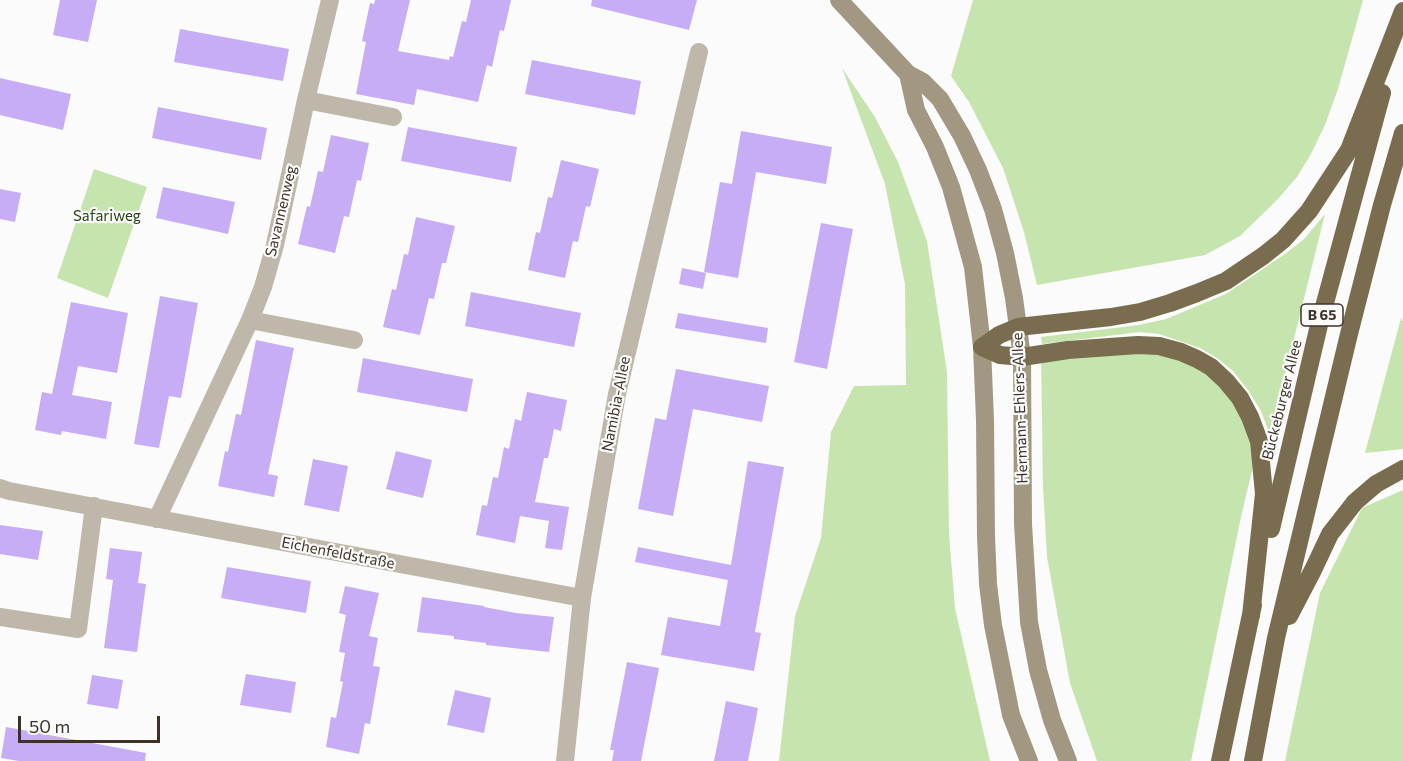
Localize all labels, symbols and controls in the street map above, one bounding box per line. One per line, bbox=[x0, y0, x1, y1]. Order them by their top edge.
street label: Savannenweg bbox=[262, 164, 300, 258]
park label: Safariweg bbox=[73, 207, 141, 225]
road number: B 65 bbox=[1301, 304, 1343, 326]
street label: Hermann-Ehlers-Allee bbox=[1008, 332, 1032, 484]
street label: Bückeburger Allee bbox=[1258, 338, 1306, 462]
street label: Namibia-Allee bbox=[598, 355, 634, 453]
street label: Eichenfeldstraße bbox=[280, 533, 396, 573]
scale bar bbox=[21, 704, 164, 742]
text: 50 m bbox=[29, 715, 70, 737]

